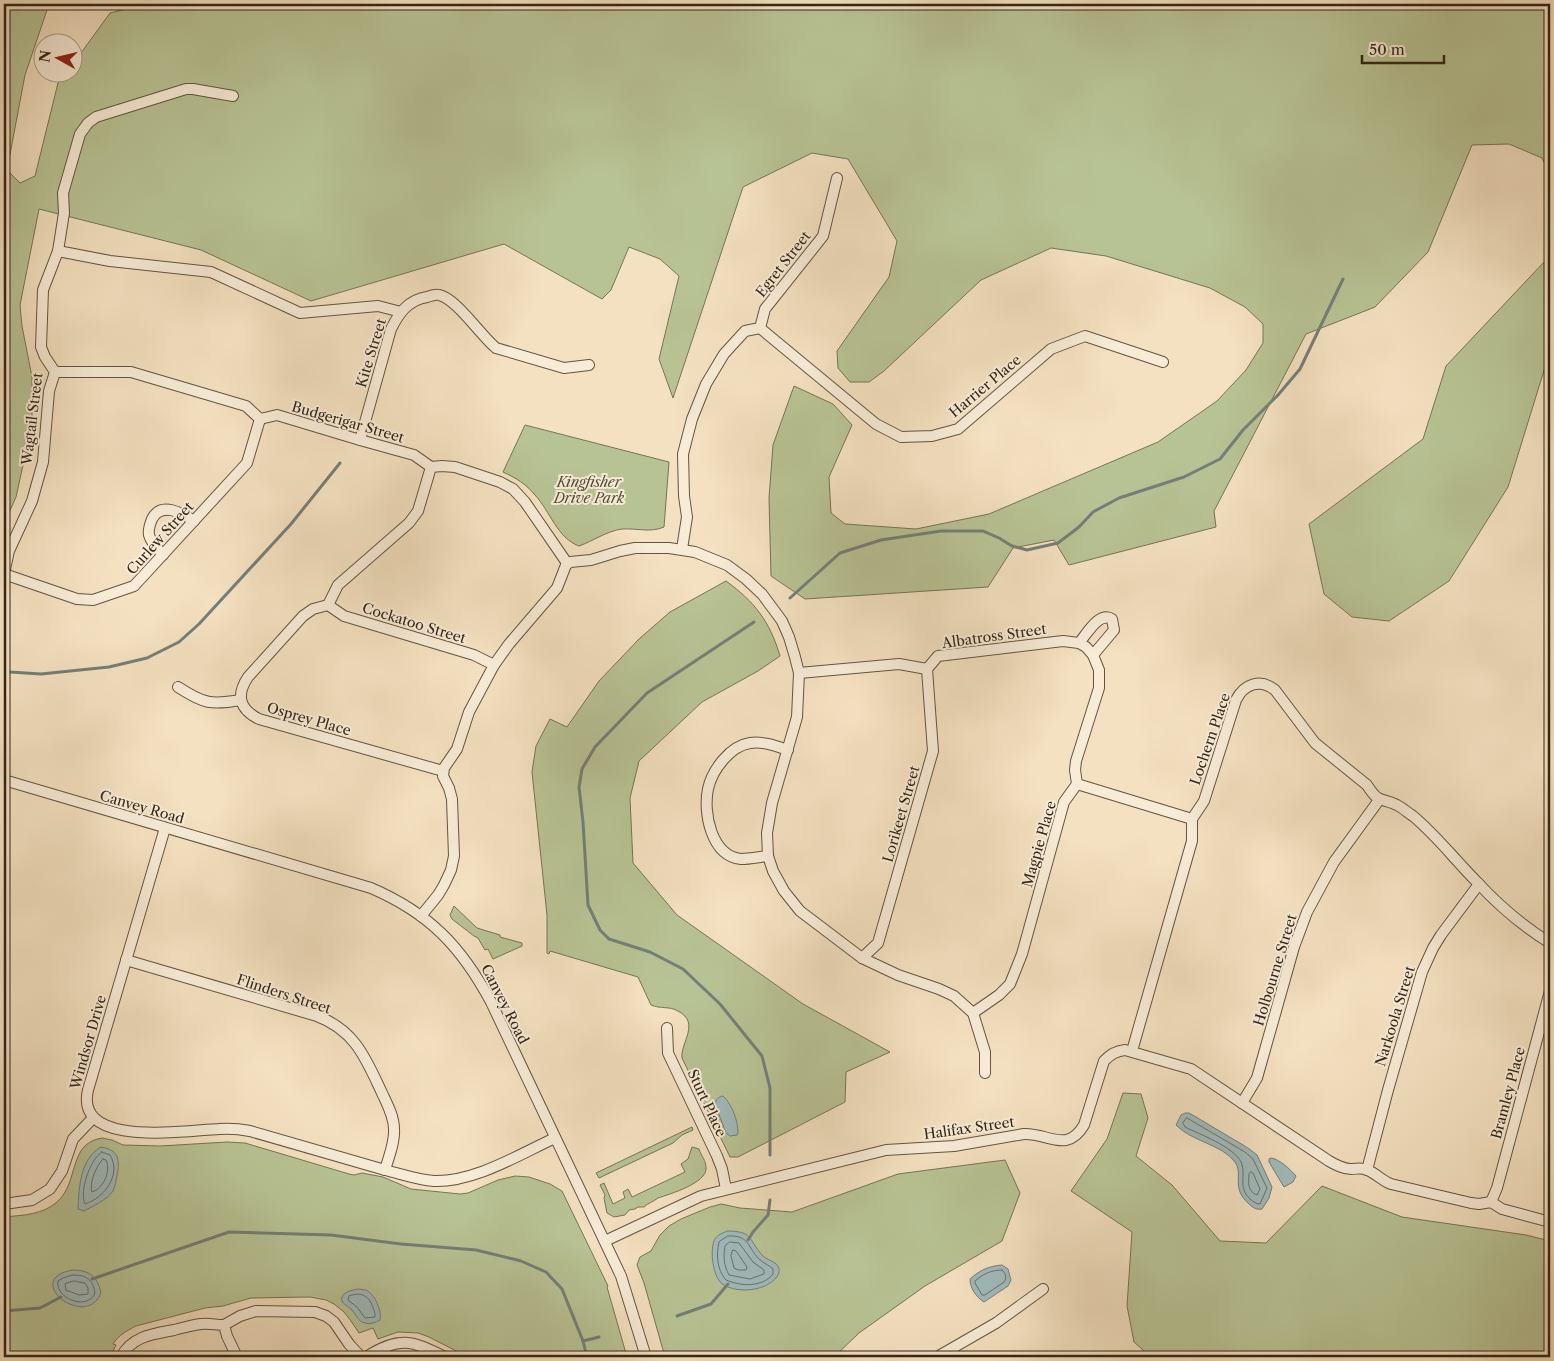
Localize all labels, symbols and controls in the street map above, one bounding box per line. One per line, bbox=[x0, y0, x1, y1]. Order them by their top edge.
north arrow bbox=[32, 32, 82, 82]
scale bar bbox=[1362, 32, 1444, 64]
text: 50 m bbox=[1369, 40, 1405, 59]
text: N bbox=[35, 49, 55, 63]
street label: Egret Street bbox=[752, 227, 814, 301]
street label: Kite Street bbox=[352, 316, 390, 390]
street label: Harrier Place bbox=[945, 351, 1025, 421]
street label: Wagtail Street bbox=[17, 372, 47, 467]
street label: Budgerigar Street bbox=[290, 397, 406, 447]
park label: Kingfisher Drive Park bbox=[553, 473, 625, 507]
street label: Curlew Street bbox=[123, 498, 197, 578]
street label: Cockatoo Street bbox=[360, 599, 468, 647]
street label: Albatross Street bbox=[940, 620, 1047, 652]
street label: Lochern Place bbox=[1186, 691, 1234, 787]
street label: Osprey Place bbox=[265, 698, 353, 740]
street label: Lorikeet Street bbox=[879, 764, 923, 864]
street label: Canvey Road bbox=[98, 786, 187, 828]
street label: Magpie Place bbox=[1018, 798, 1060, 889]
street label: Holbourne Street bbox=[1249, 912, 1301, 1028]
street label: Canvey Road bbox=[477, 961, 533, 1047]
street label: Narkoola Street bbox=[1371, 964, 1419, 1068]
street label: Flinders Street bbox=[235, 970, 333, 1018]
street label: Windsor Drive bbox=[66, 993, 110, 1092]
street label: Bramley Place bbox=[1487, 1045, 1529, 1141]
street label: Sturt Place bbox=[684, 1066, 731, 1140]
street label: Halifax Street bbox=[922, 1113, 1016, 1143]

